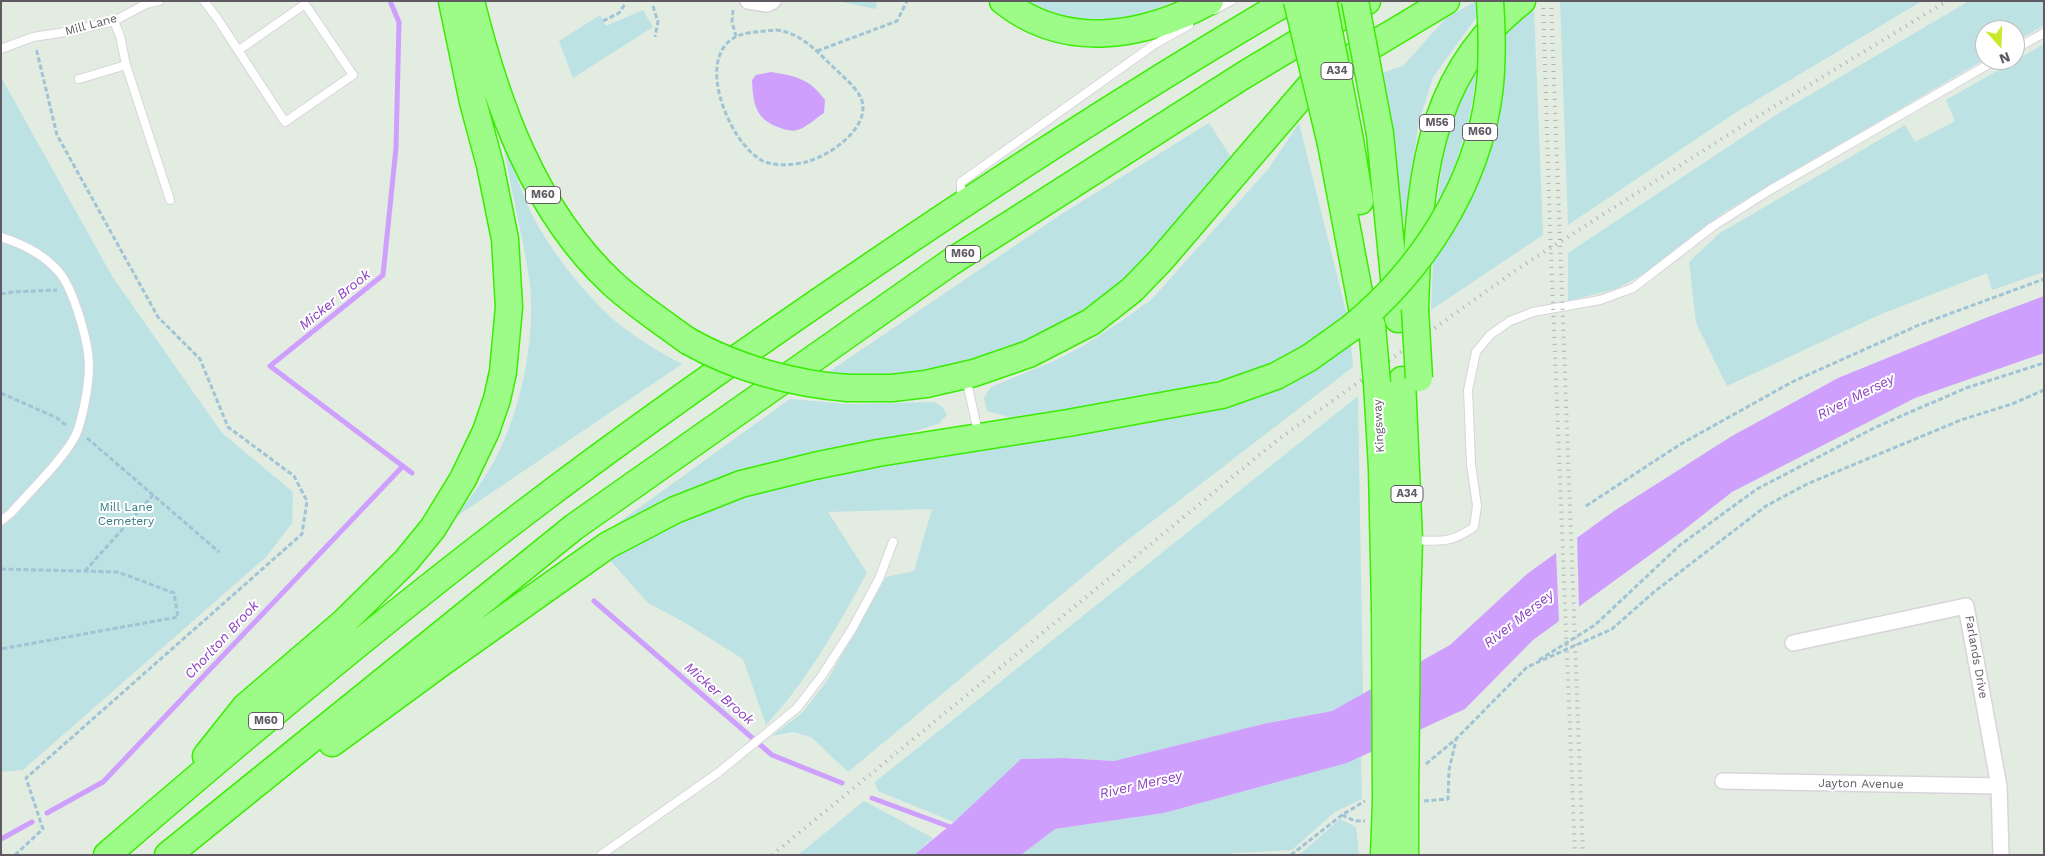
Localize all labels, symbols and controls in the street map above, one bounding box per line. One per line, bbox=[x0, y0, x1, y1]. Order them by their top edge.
street label: Mill Lane bbox=[63, 11, 119, 39]
north arrow bbox=[1975, 20, 2025, 70]
text: N bbox=[1997, 49, 2012, 67]
road number: A34 bbox=[1321, 62, 1353, 80]
road number: M56 bbox=[1420, 115, 1454, 132]
road number: M60 bbox=[1462, 124, 1498, 140]
road number: M60 bbox=[526, 186, 560, 204]
road number: M60 bbox=[946, 245, 980, 262]
water label: Micker Brook bbox=[296, 266, 374, 334]
water label: River Mersey bbox=[1815, 370, 1897, 424]
street label: Kingsway bbox=[1370, 399, 1388, 453]
road number: A34 bbox=[1391, 486, 1423, 502]
park label: Mill Lane Cemetery bbox=[98, 500, 154, 528]
water label: River Mersey bbox=[1481, 586, 1557, 652]
water label: Chorlton Brook bbox=[181, 597, 263, 683]
street label: Farlands Drive bbox=[1962, 614, 1990, 700]
water label: Micker Brook bbox=[681, 659, 757, 729]
road number: M60 bbox=[248, 712, 284, 729]
water label: River Mersey bbox=[1098, 767, 1184, 803]
street label: Jayton Avenue bbox=[1818, 776, 1904, 792]

